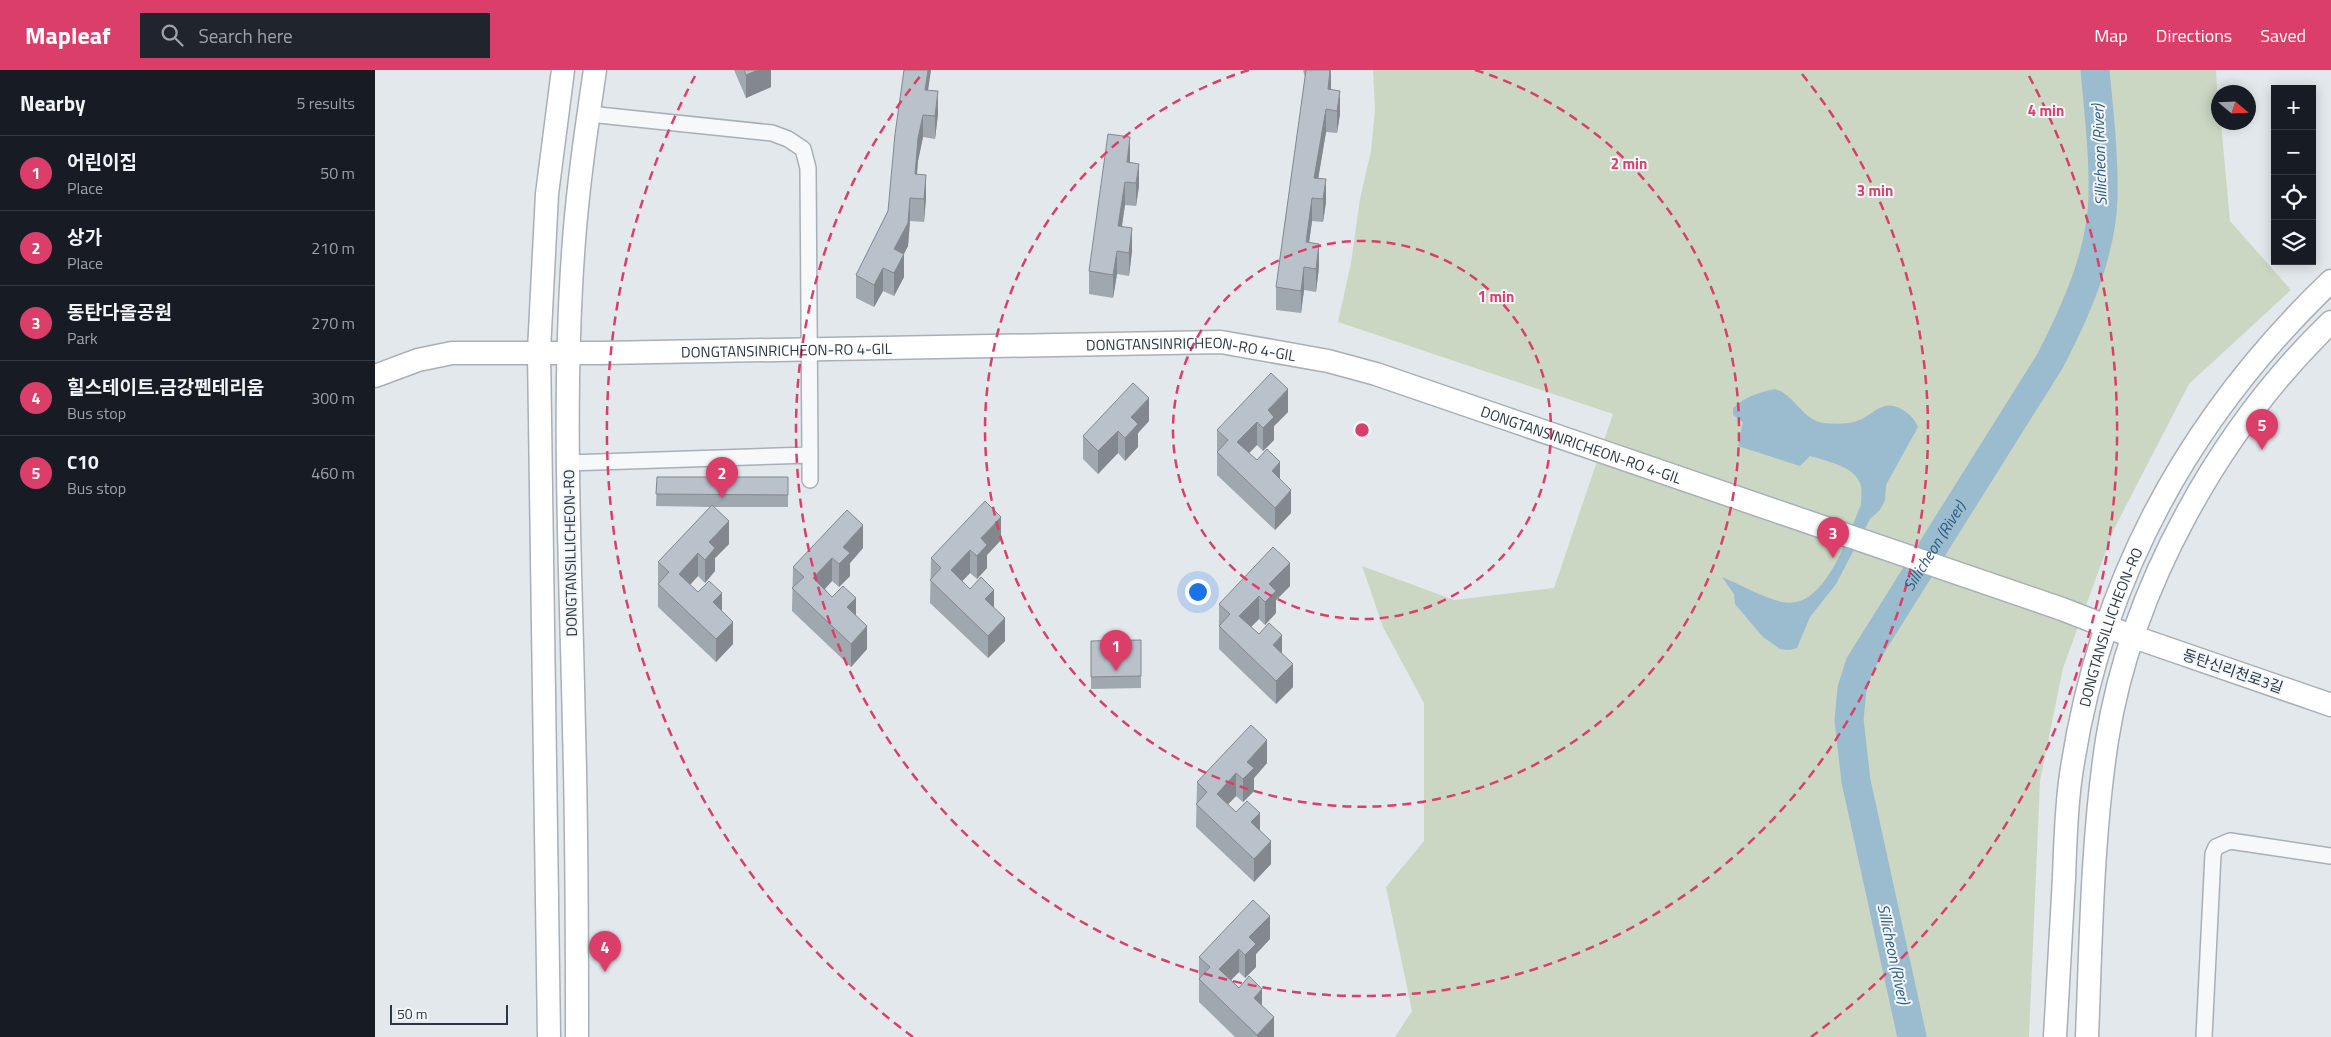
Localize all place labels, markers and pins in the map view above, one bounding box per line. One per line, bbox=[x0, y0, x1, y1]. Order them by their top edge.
pin: 5 bbox=[2246, 409, 2278, 450]
centre of rings bbox=[1353, 421, 1371, 439]
pin: 2 bbox=[706, 457, 738, 498]
pin: 3 bbox=[1817, 517, 1849, 558]
pin: 1 bbox=[1100, 630, 1132, 671]
pin: 4 bbox=[589, 931, 621, 972]

